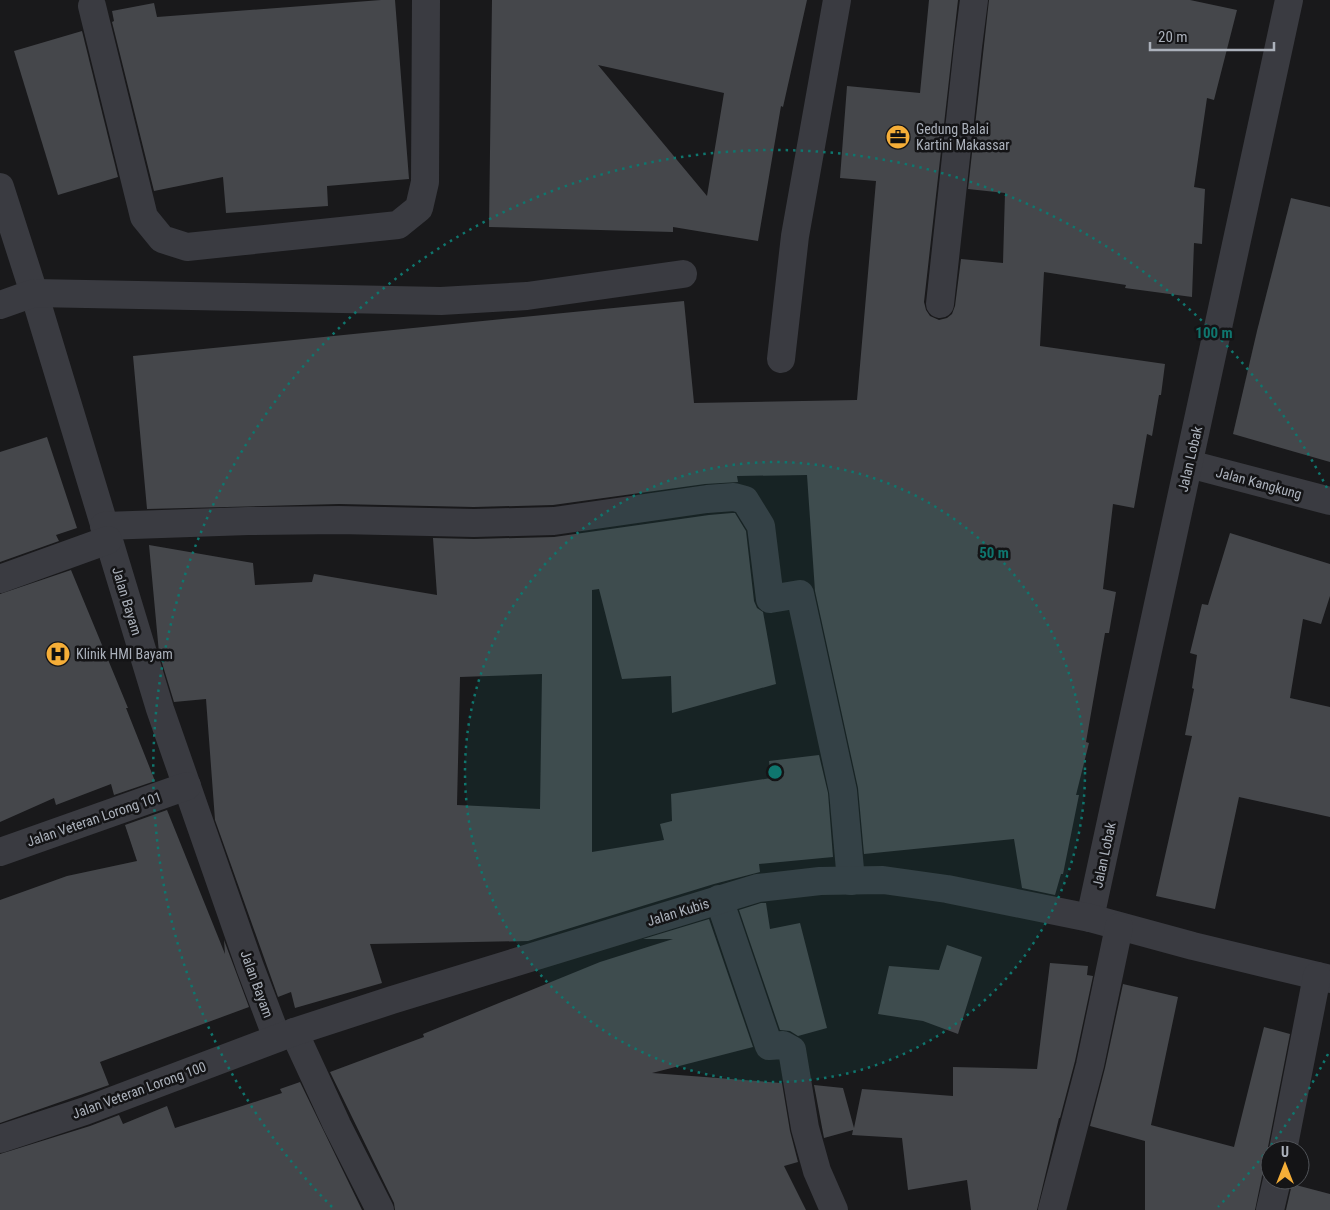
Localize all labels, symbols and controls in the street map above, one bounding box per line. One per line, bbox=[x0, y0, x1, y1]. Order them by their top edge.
scale bar bbox=[1150, 20, 1274, 52]
text: 20 m bbox=[1158, 28, 1188, 46]
place label: Gedung Balai Kartini Makassar bbox=[916, 121, 1010, 153]
office icon: Gedung Balai Kartini Makassar bbox=[885, 124, 911, 150]
text: 100 m bbox=[1195, 324, 1233, 342]
street label: Jalan Lobak bbox=[1175, 424, 1205, 493]
street label: Jalan Kangkung bbox=[1214, 464, 1304, 502]
text: 50 m bbox=[979, 544, 1009, 562]
street label: Jalan Bayam bbox=[109, 565, 145, 637]
hospital icon: Klinik HMI Bayam bbox=[45, 641, 71, 667]
place label: Klinik HMI Bayam bbox=[76, 646, 173, 662]
centre of rings bbox=[766, 763, 784, 781]
street label: Jalan Veteran Lorong 101 bbox=[25, 788, 163, 850]
street label: Jalan Lobak bbox=[1089, 820, 1119, 889]
street label: Jalan Kubis bbox=[645, 895, 711, 929]
street label: Jalan Bayam bbox=[237, 948, 277, 1020]
street label: Jalan Veteran Lorong 100 bbox=[70, 1058, 208, 1122]
north arrow bbox=[1260, 1140, 1310, 1190]
text: U bbox=[1281, 1144, 1289, 1160]

